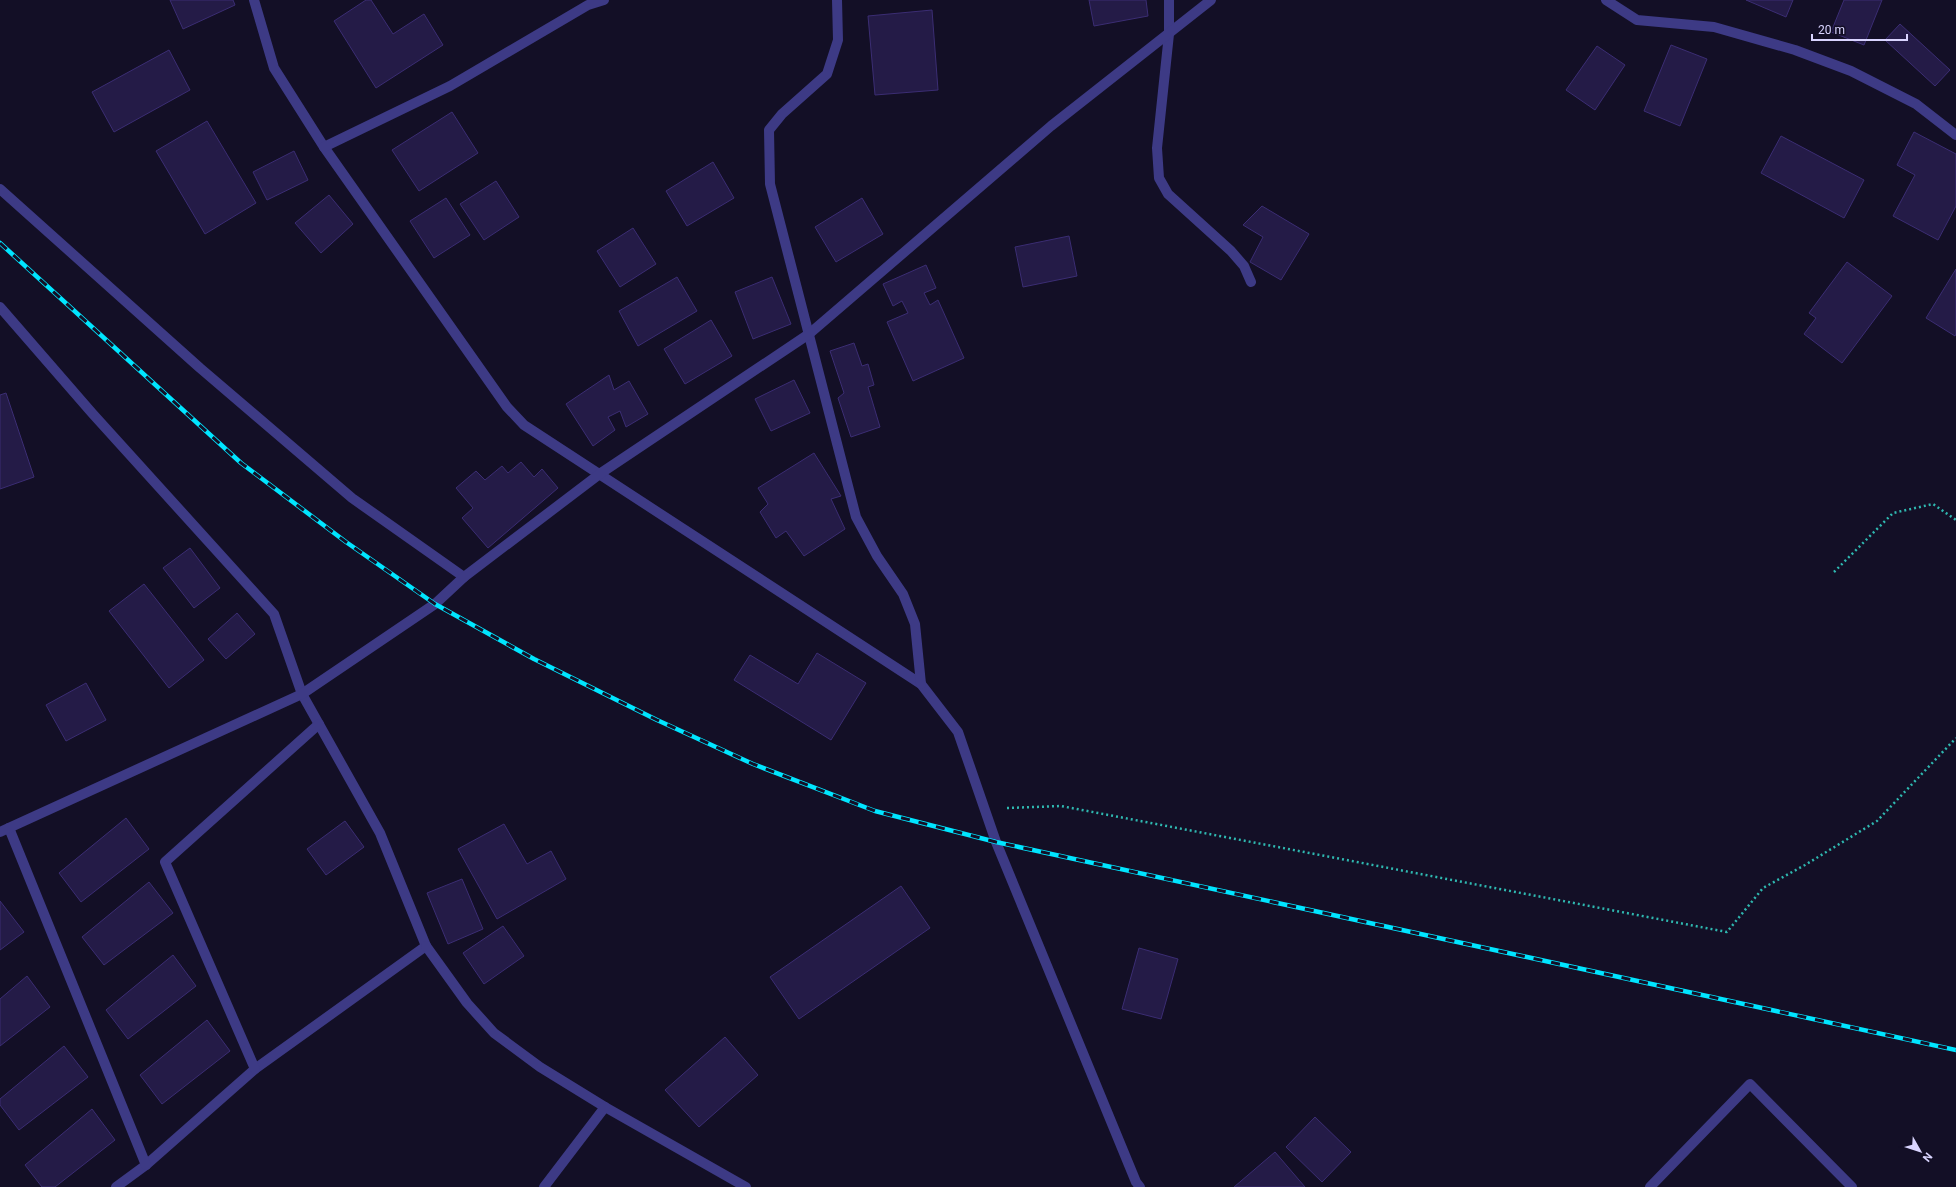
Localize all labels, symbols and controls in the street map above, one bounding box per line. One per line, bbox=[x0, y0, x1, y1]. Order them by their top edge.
scale bar bbox=[1812, 16, 1907, 42]
text: 20 m bbox=[1818, 23, 1845, 37]
north arrow bbox=[1900, 1131, 1940, 1171]
text: N bbox=[1920, 1150, 1935, 1164]

